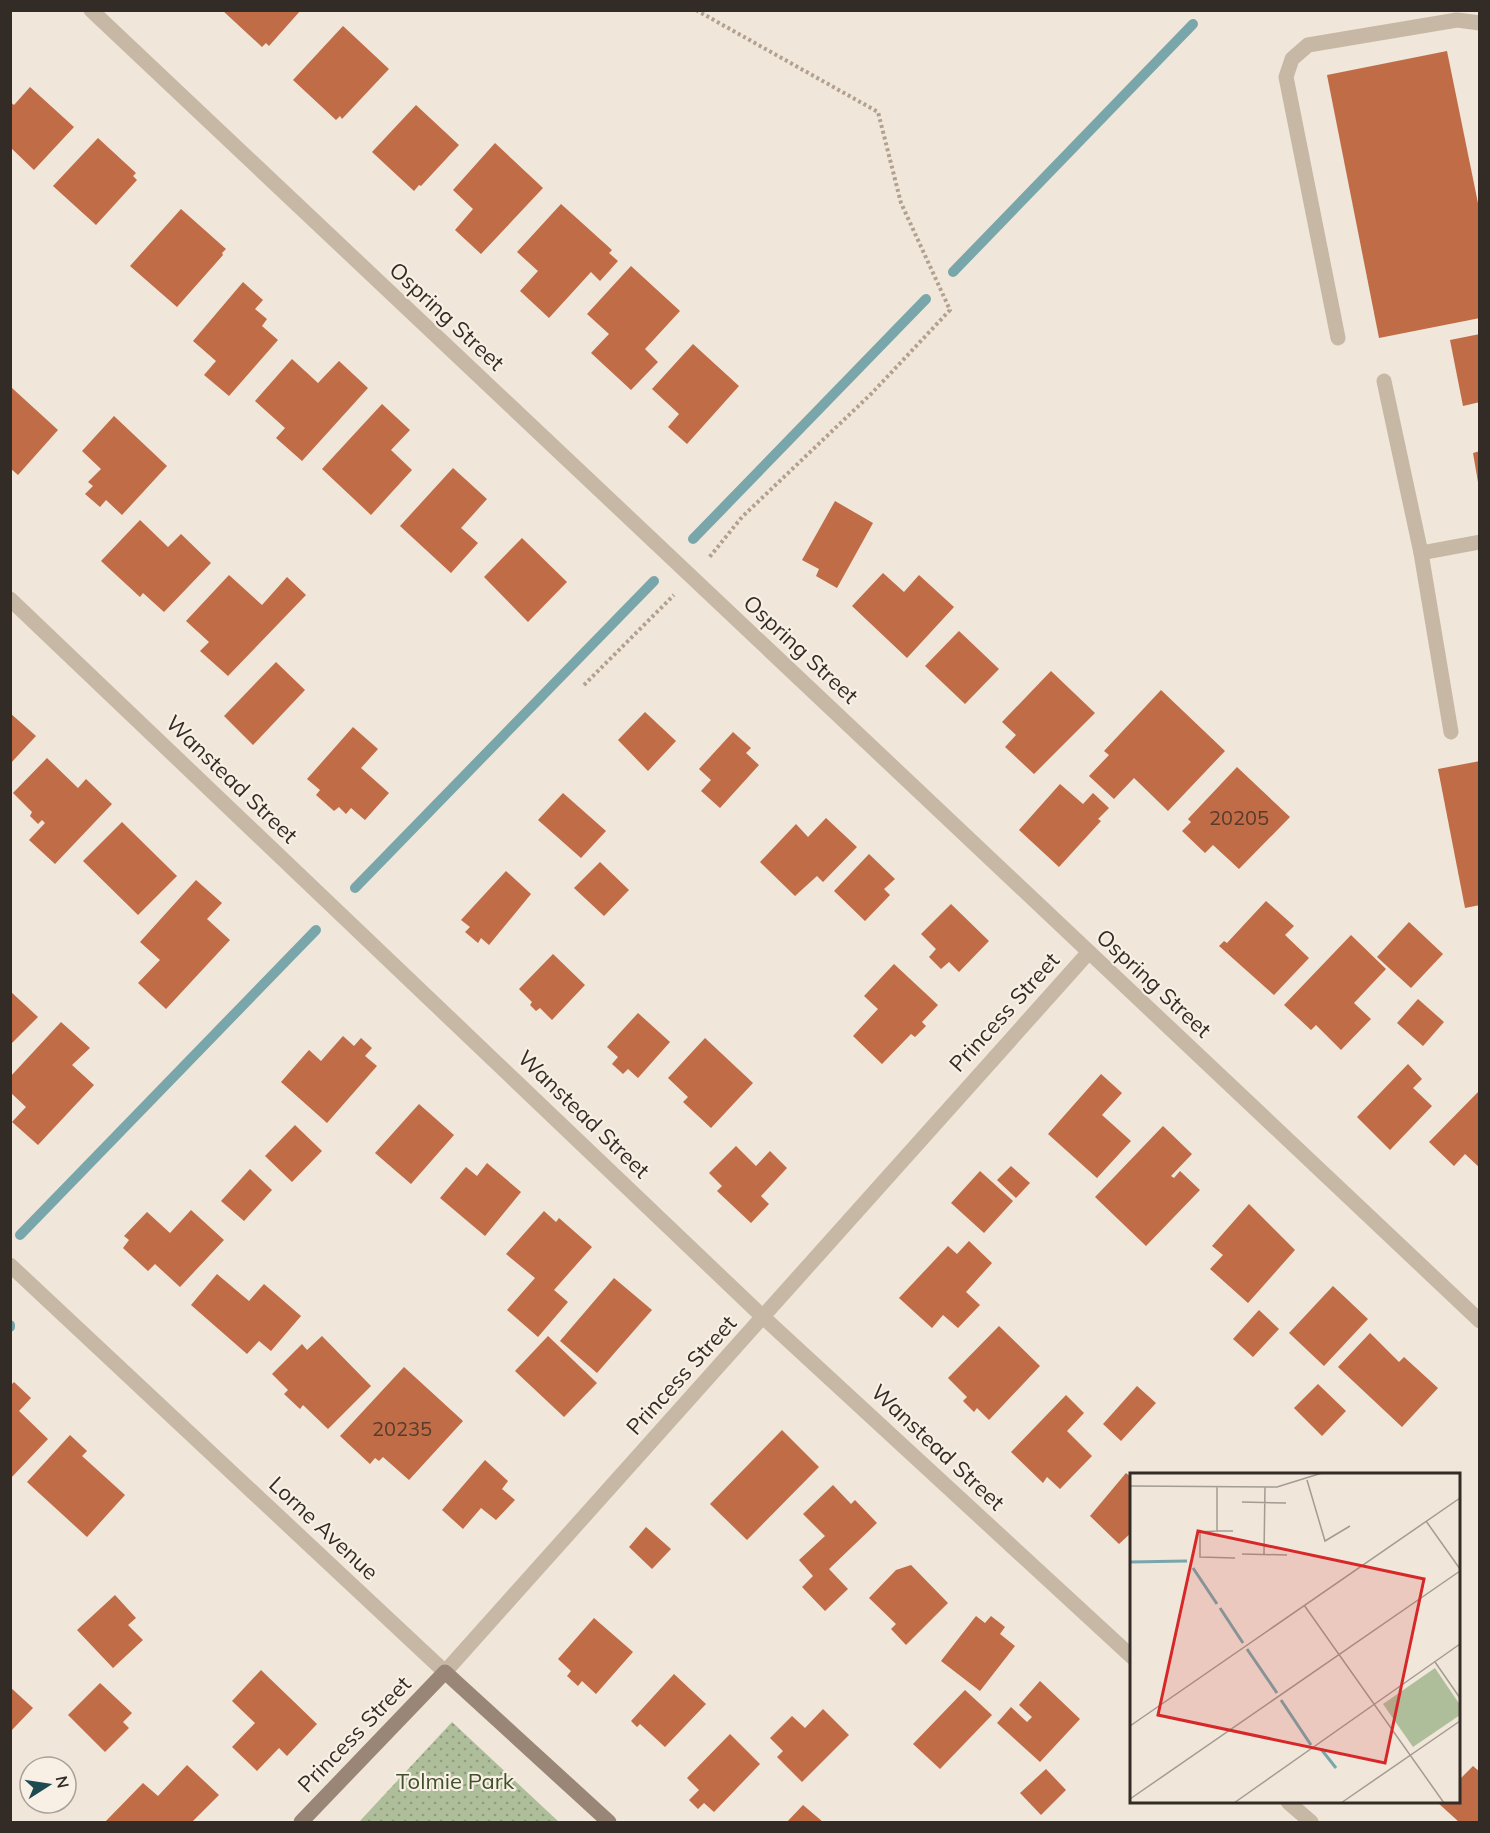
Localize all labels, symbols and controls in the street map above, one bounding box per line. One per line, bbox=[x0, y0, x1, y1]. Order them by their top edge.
street label: Ospring Street bbox=[384, 256, 511, 377]
street label: Ospring Street bbox=[738, 589, 865, 710]
street label: Wanstead Street bbox=[160, 709, 304, 849]
house number: 20205 bbox=[1209, 805, 1269, 830]
street label: Ospring Street bbox=[1091, 923, 1218, 1044]
street label: Princess Street bbox=[943, 946, 1065, 1078]
street label: Wanstead Street bbox=[512, 1044, 656, 1184]
street label: Princess Street bbox=[620, 1309, 742, 1441]
street label: Wanstead Street bbox=[865, 1378, 1011, 1516]
house number: 20235 bbox=[372, 1416, 432, 1441]
street label: Lorne Avenue bbox=[263, 1470, 385, 1586]
inset map bbox=[1130, 1473, 1460, 1803]
street label: Princess Street bbox=[291, 1670, 417, 1798]
north arrow bbox=[18, 1755, 78, 1815]
park label: Tolmie Park bbox=[396, 1767, 515, 1795]
text: N bbox=[52, 1774, 74, 1790]

